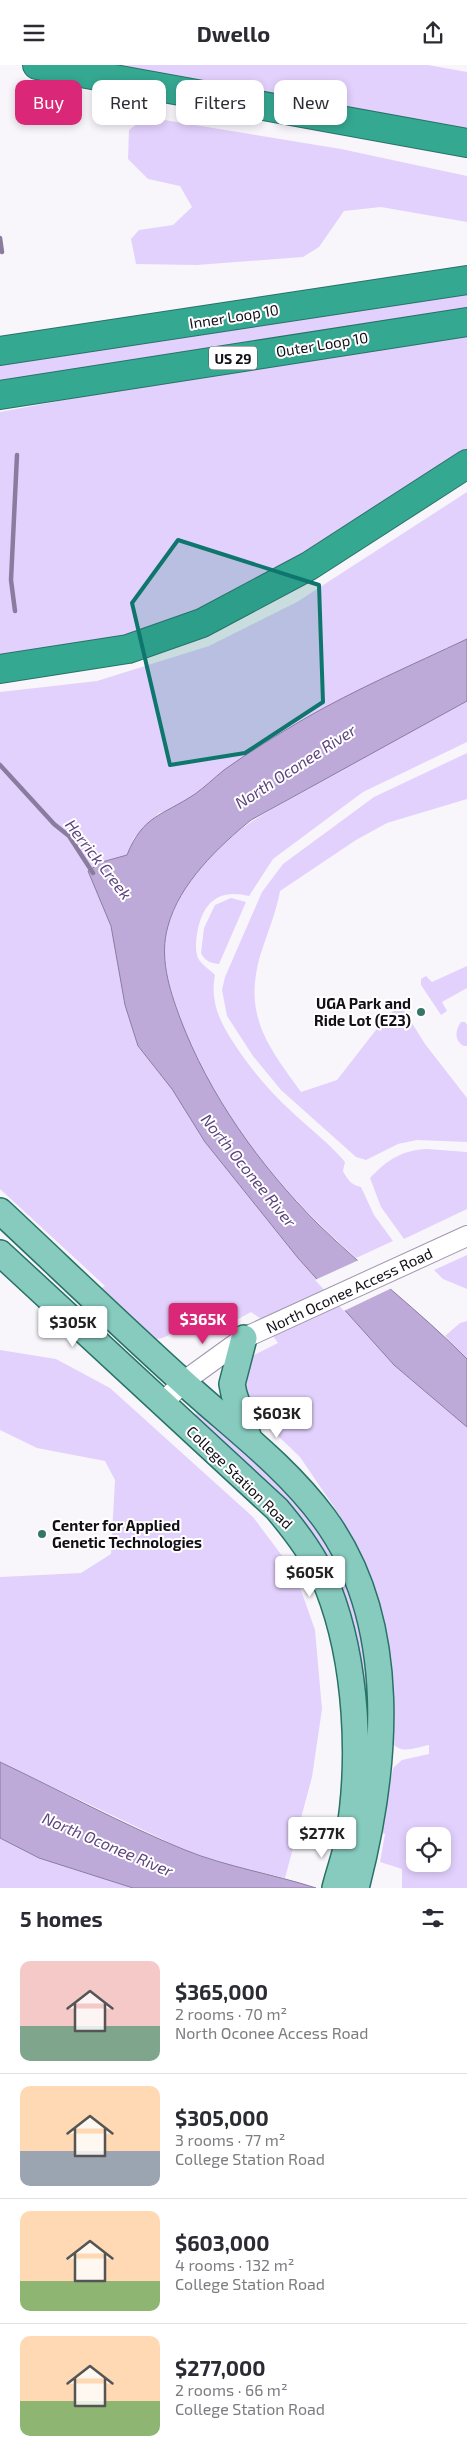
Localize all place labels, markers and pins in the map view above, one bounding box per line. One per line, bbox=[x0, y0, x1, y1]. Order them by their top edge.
place label: UGA Park and Ride Lot (E23) bbox=[314, 994, 411, 1029]
marker: UGA Park and Ride Lot (E23) bbox=[415, 1006, 427, 1018]
pin: $365K bbox=[168, 1303, 238, 1345]
pin: $305K bbox=[38, 1305, 108, 1348]
pin: $603K bbox=[242, 1397, 312, 1439]
place label: Center for Applied Genetic Technologies bbox=[52, 1516, 202, 1551]
marker: Center for Applied Genetic Technologies bbox=[36, 1528, 48, 1540]
pin: $605K bbox=[275, 1555, 345, 1598]
pin: $277K bbox=[287, 1817, 357, 1859]

